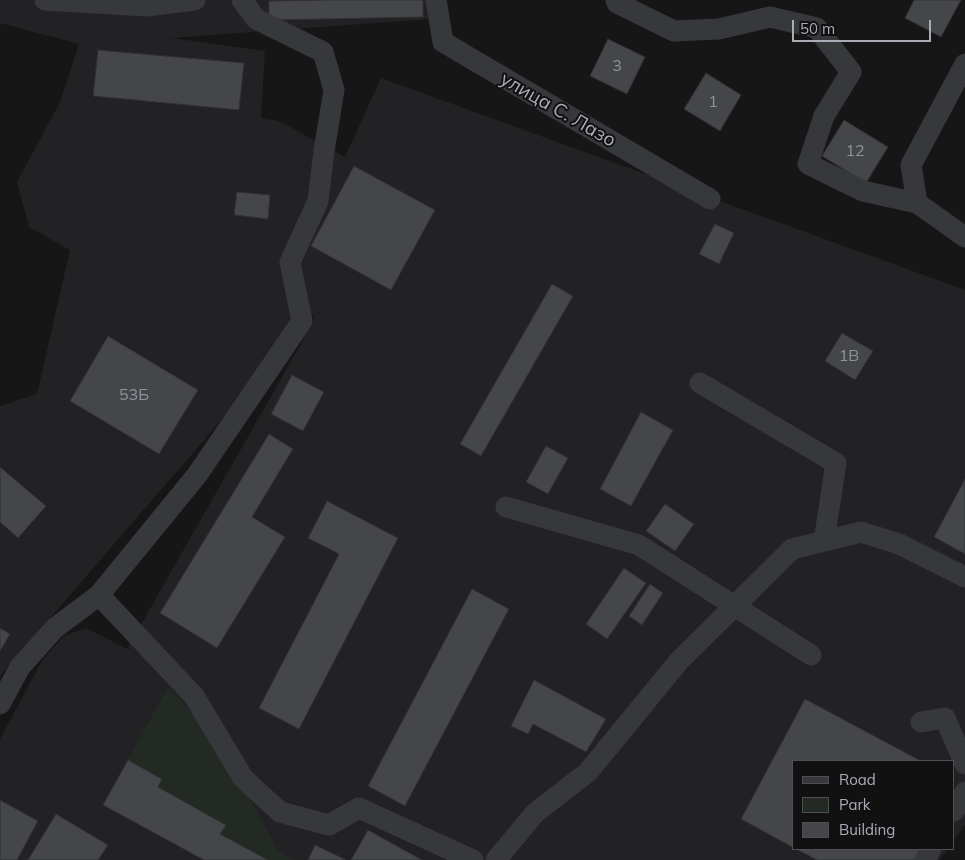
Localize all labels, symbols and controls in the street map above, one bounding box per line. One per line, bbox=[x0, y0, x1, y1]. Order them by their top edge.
scale bar bbox=[795, 10, 934, 42]
text: 50 m bbox=[800, 19, 835, 38]
house number: 3 bbox=[612, 56, 622, 76]
street label: улица С. Лазо bbox=[496, 68, 620, 152]
house number: 1 bbox=[708, 92, 718, 112]
house number: 12 bbox=[845, 141, 865, 161]
house number: 1В bbox=[839, 346, 859, 366]
house number: 53Б bbox=[119, 385, 149, 405]
legend bbox=[792, 760, 955, 850]
text: Road bbox=[839, 770, 876, 789]
text: Park bbox=[839, 795, 871, 814]
text: Building bbox=[839, 820, 895, 839]

